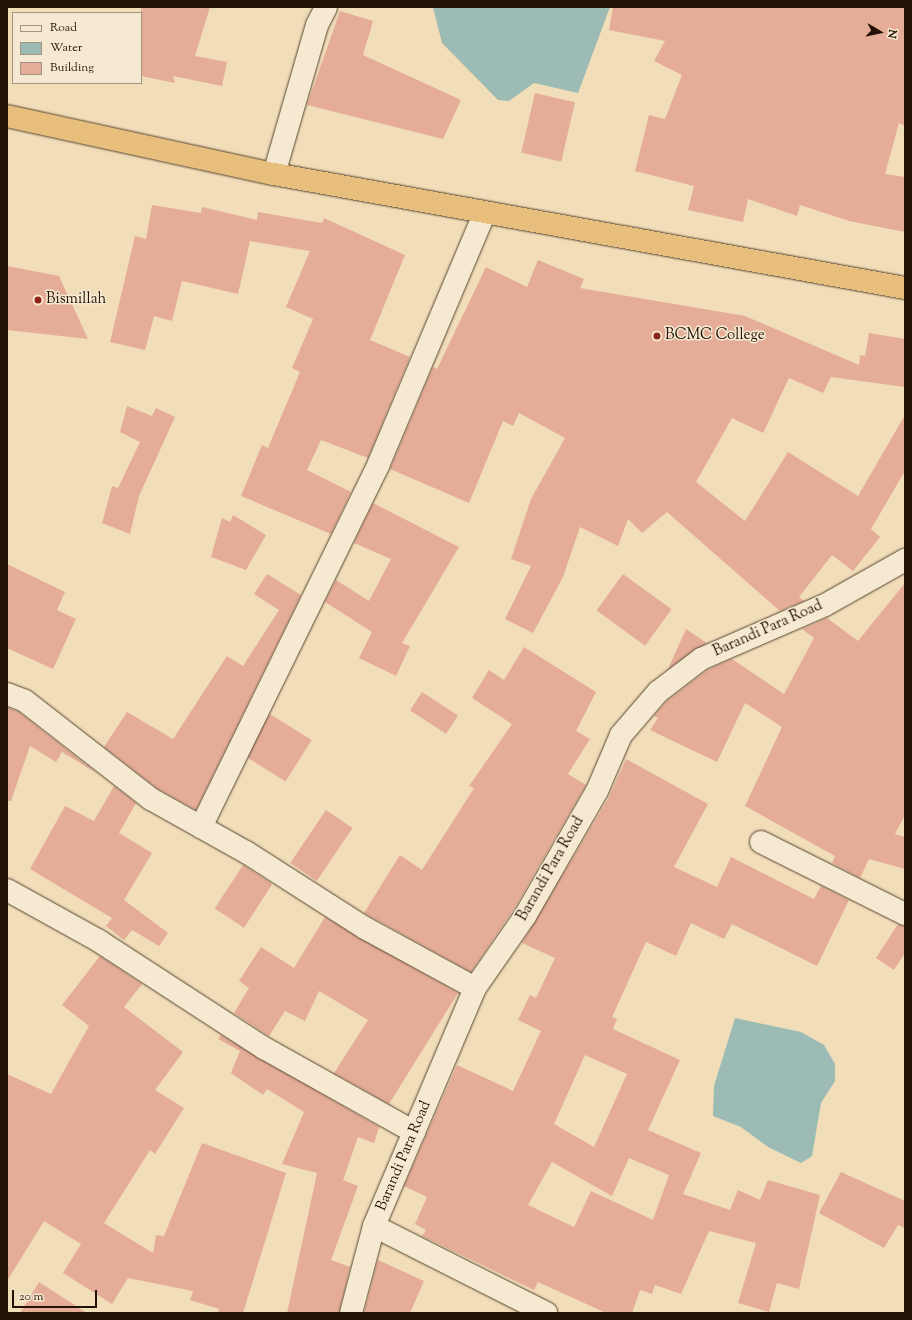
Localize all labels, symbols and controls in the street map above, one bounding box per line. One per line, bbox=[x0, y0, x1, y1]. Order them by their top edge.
legend bbox=[12, 12, 142, 84]
north arrow bbox=[860, 12, 900, 52]
text: Road bbox=[50, 19, 77, 37]
text: N bbox=[883, 28, 900, 39]
text: Water bbox=[50, 39, 82, 57]
text: Building bbox=[50, 59, 94, 77]
place label: Bismillah bbox=[46, 291, 106, 309]
marker: Bismillah bbox=[33, 295, 43, 305]
place label: BCMC College bbox=[665, 327, 765, 345]
marker: BCMC College bbox=[652, 331, 662, 341]
street label: Barandi Para Road bbox=[711, 597, 825, 661]
street label: Barandi Para Road bbox=[514, 814, 588, 924]
street label: Barandi Para Road bbox=[373, 1098, 435, 1214]
scale bar bbox=[14, 1282, 99, 1308]
text: 20 m bbox=[19, 1288, 43, 1306]

